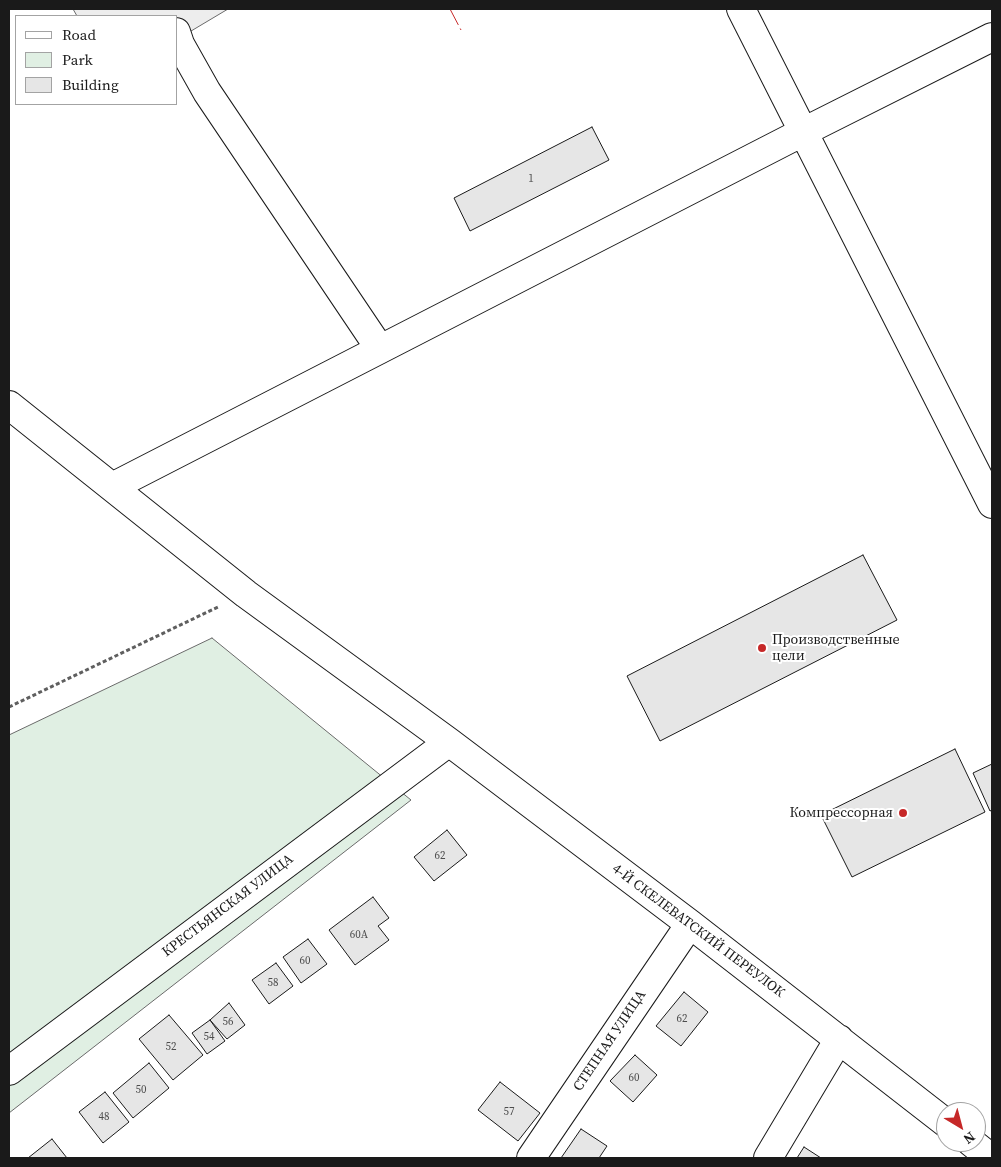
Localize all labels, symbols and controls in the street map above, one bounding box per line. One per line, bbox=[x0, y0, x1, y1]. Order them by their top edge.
legend bbox=[15, 15, 178, 105]
text: Road bbox=[62, 24, 96, 45]
text: Park bbox=[62, 49, 93, 70]
text: Building bbox=[62, 74, 119, 95]
house number: 1 bbox=[528, 172, 534, 186]
place label: Производственные цели bbox=[772, 632, 900, 664]
marker: Производственные цели bbox=[756, 642, 768, 654]
place label: Компрессорная bbox=[789, 805, 893, 821]
marker: Компрессорная bbox=[897, 807, 909, 819]
house number: 62 bbox=[435, 849, 445, 863]
street label: КРЕСТЬЯНСКАЯ УЛИЦА bbox=[159, 851, 297, 961]
street label: 4-Й СКЕЛЕВАТСКИЙ ПЕРЕУЛОК bbox=[609, 861, 787, 1001]
house number: 60А bbox=[350, 928, 368, 942]
house number: 60 bbox=[300, 954, 310, 968]
house number: 58 bbox=[268, 976, 278, 990]
street label: СТЕПНАЯ УЛИЦА bbox=[570, 987, 650, 1095]
house number: 62 bbox=[677, 1012, 687, 1026]
house number: 56 bbox=[223, 1015, 233, 1029]
house number: 54 bbox=[204, 1030, 214, 1044]
house number: 52 bbox=[166, 1040, 176, 1054]
house number: 60 bbox=[629, 1071, 639, 1085]
house number: 50 bbox=[136, 1083, 146, 1097]
north arrow bbox=[936, 1102, 986, 1152]
house number: 57 bbox=[504, 1105, 514, 1119]
house number: 48 bbox=[99, 1110, 109, 1124]
text: N bbox=[959, 1127, 980, 1149]

